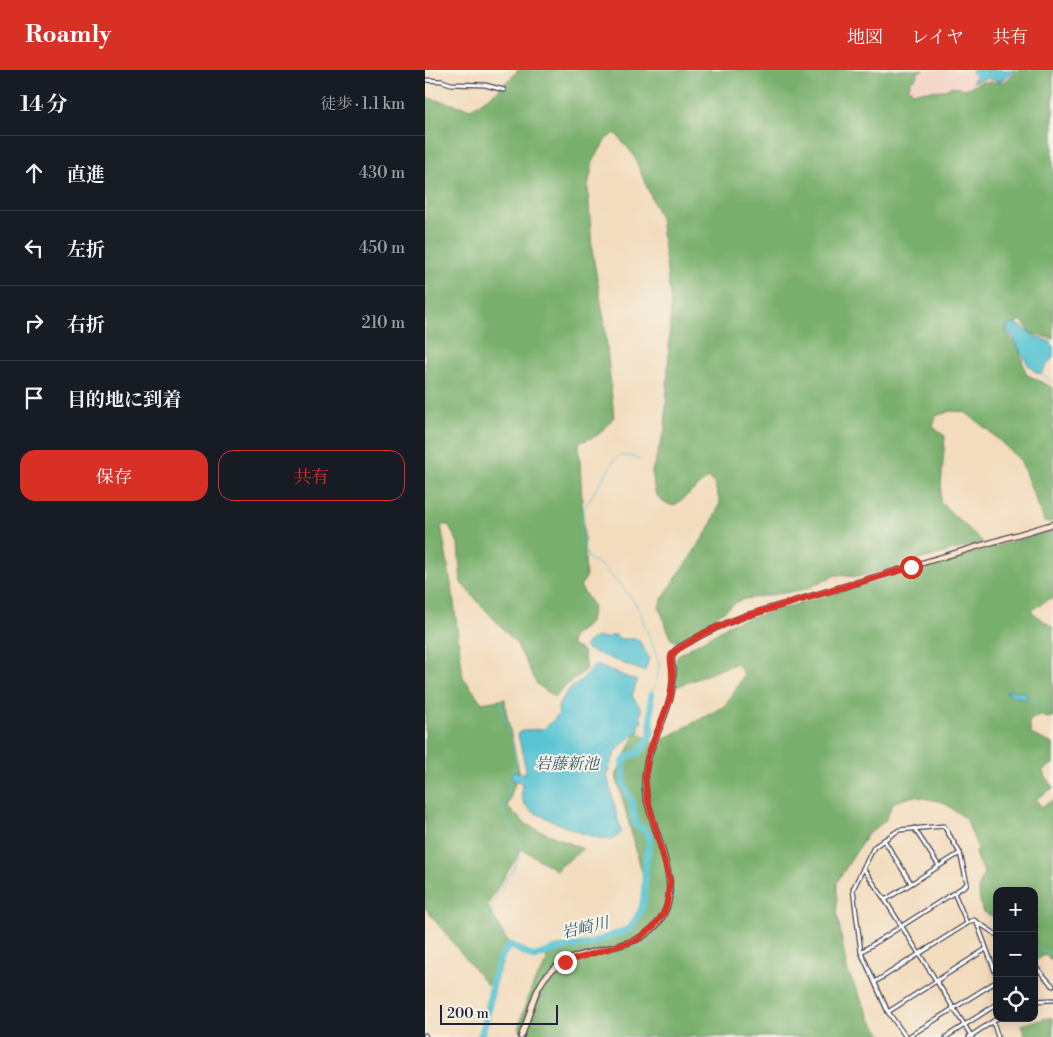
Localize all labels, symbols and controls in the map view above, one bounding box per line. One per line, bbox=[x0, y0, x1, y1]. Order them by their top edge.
text: Roamly bbox=[25, 20, 111, 50]
text: 地図 bbox=[847, 26, 883, 49]
text: レイヤ bbox=[911, 26, 964, 49]
text: 共有 bbox=[992, 26, 1028, 49]
text: 14 分 bbox=[20, 92, 68, 118]
text: 徒歩 · 1.1 km bbox=[320, 94, 405, 114]
icon: ahead bbox=[20, 159, 48, 187]
text: 直進 bbox=[67, 163, 105, 187]
text: 430 m bbox=[359, 163, 405, 183]
icon: left bbox=[20, 234, 48, 262]
text: 左折 bbox=[67, 238, 105, 262]
text: 450 m bbox=[359, 238, 405, 258]
icon: right bbox=[20, 309, 48, 337]
text: 右折 bbox=[67, 313, 105, 337]
text: 210 m bbox=[361, 313, 405, 333]
icon: arrive bbox=[20, 384, 48, 412]
text: 目的地に到着 bbox=[67, 388, 181, 412]
button: 保存 bbox=[20, 450, 208, 501]
button: 共有 bbox=[218, 450, 405, 501]
route start bbox=[900, 556, 923, 579]
water label: 岩藤新池 bbox=[535, 754, 601, 774]
map controls bbox=[993, 887, 1038, 1022]
button: + bbox=[993, 887, 1038, 932]
water label: 岩崎川 bbox=[559, 912, 613, 943]
button: − bbox=[993, 932, 1038, 977]
route end bbox=[554, 951, 577, 974]
button: locate bbox=[993, 977, 1038, 1022]
scale bar bbox=[440, 1002, 557, 1025]
text: 200 m bbox=[447, 1005, 489, 1023]

